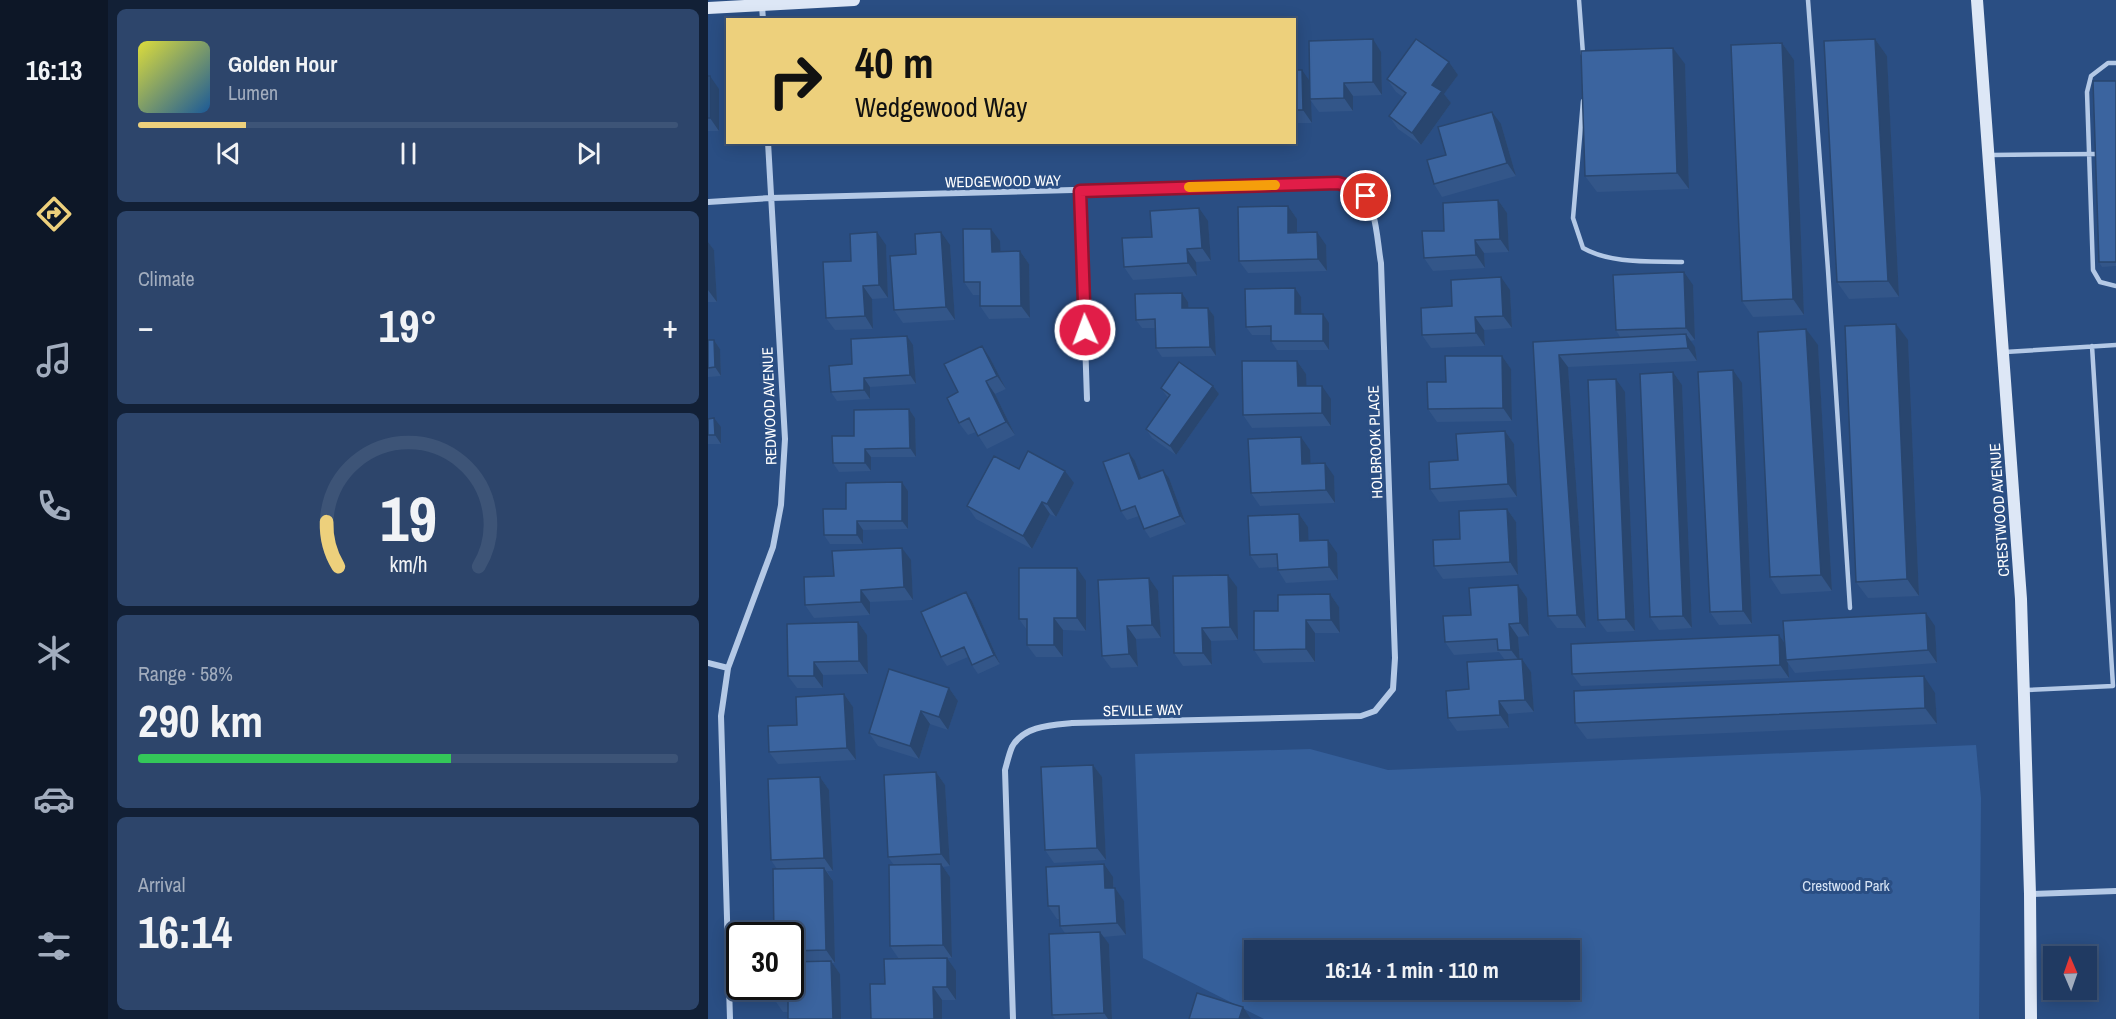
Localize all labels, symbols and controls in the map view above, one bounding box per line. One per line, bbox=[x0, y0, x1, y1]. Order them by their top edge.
text: 40 m bbox=[855, 35, 934, 91]
icon: right bbox=[756, 42, 834, 120]
text: Golden Hour bbox=[228, 49, 337, 79]
text: 16:13 bbox=[26, 52, 82, 88]
text: Lumen bbox=[228, 79, 278, 106]
text: Wedgewood Way bbox=[855, 89, 1027, 125]
icon: previous bbox=[212, 137, 245, 170]
icon: pause bbox=[392, 137, 425, 170]
icon: next bbox=[572, 137, 605, 170]
street label: WEDGEWOOD WAY bbox=[945, 169, 1062, 193]
pin bbox=[1340, 170, 1391, 221]
icon: arrive bbox=[1349, 179, 1382, 212]
icon: directions bbox=[33, 193, 75, 235]
text: Climate bbox=[138, 265, 195, 292]
text: 19° bbox=[378, 295, 438, 356]
position arrow bbox=[1053, 298, 1117, 362]
text: − bbox=[138, 304, 154, 348]
text: + bbox=[662, 304, 678, 348]
icon: music bbox=[33, 339, 75, 381]
street label: REDWOOD AVENUE bbox=[756, 347, 782, 465]
street label: HOLBROOK PLACE bbox=[1363, 385, 1387, 499]
street label: CRESTWOOD AVENUE bbox=[1984, 443, 2014, 577]
text: 19 bbox=[380, 476, 436, 560]
icon: phone bbox=[33, 485, 75, 527]
text: km/h bbox=[389, 550, 427, 579]
icon: climate bbox=[33, 632, 75, 674]
text: Range · 58% bbox=[138, 660, 233, 687]
text: 290 km bbox=[138, 690, 263, 751]
street label: SEVILLE WAY bbox=[1103, 699, 1184, 721]
icon: car bbox=[33, 778, 75, 820]
text: Arrival bbox=[138, 871, 185, 898]
park label: Crestwood Park bbox=[1802, 875, 1891, 896]
text: 16:14 bbox=[138, 901, 232, 962]
speed limit sign: 30 bbox=[726, 922, 804, 1000]
icon: filters bbox=[33, 925, 75, 967]
north arrow bbox=[2043, 946, 2097, 1000]
map controls bbox=[2043, 946, 2097, 1000]
text: 16:14 · 1 min · 110 m bbox=[1325, 955, 1499, 985]

